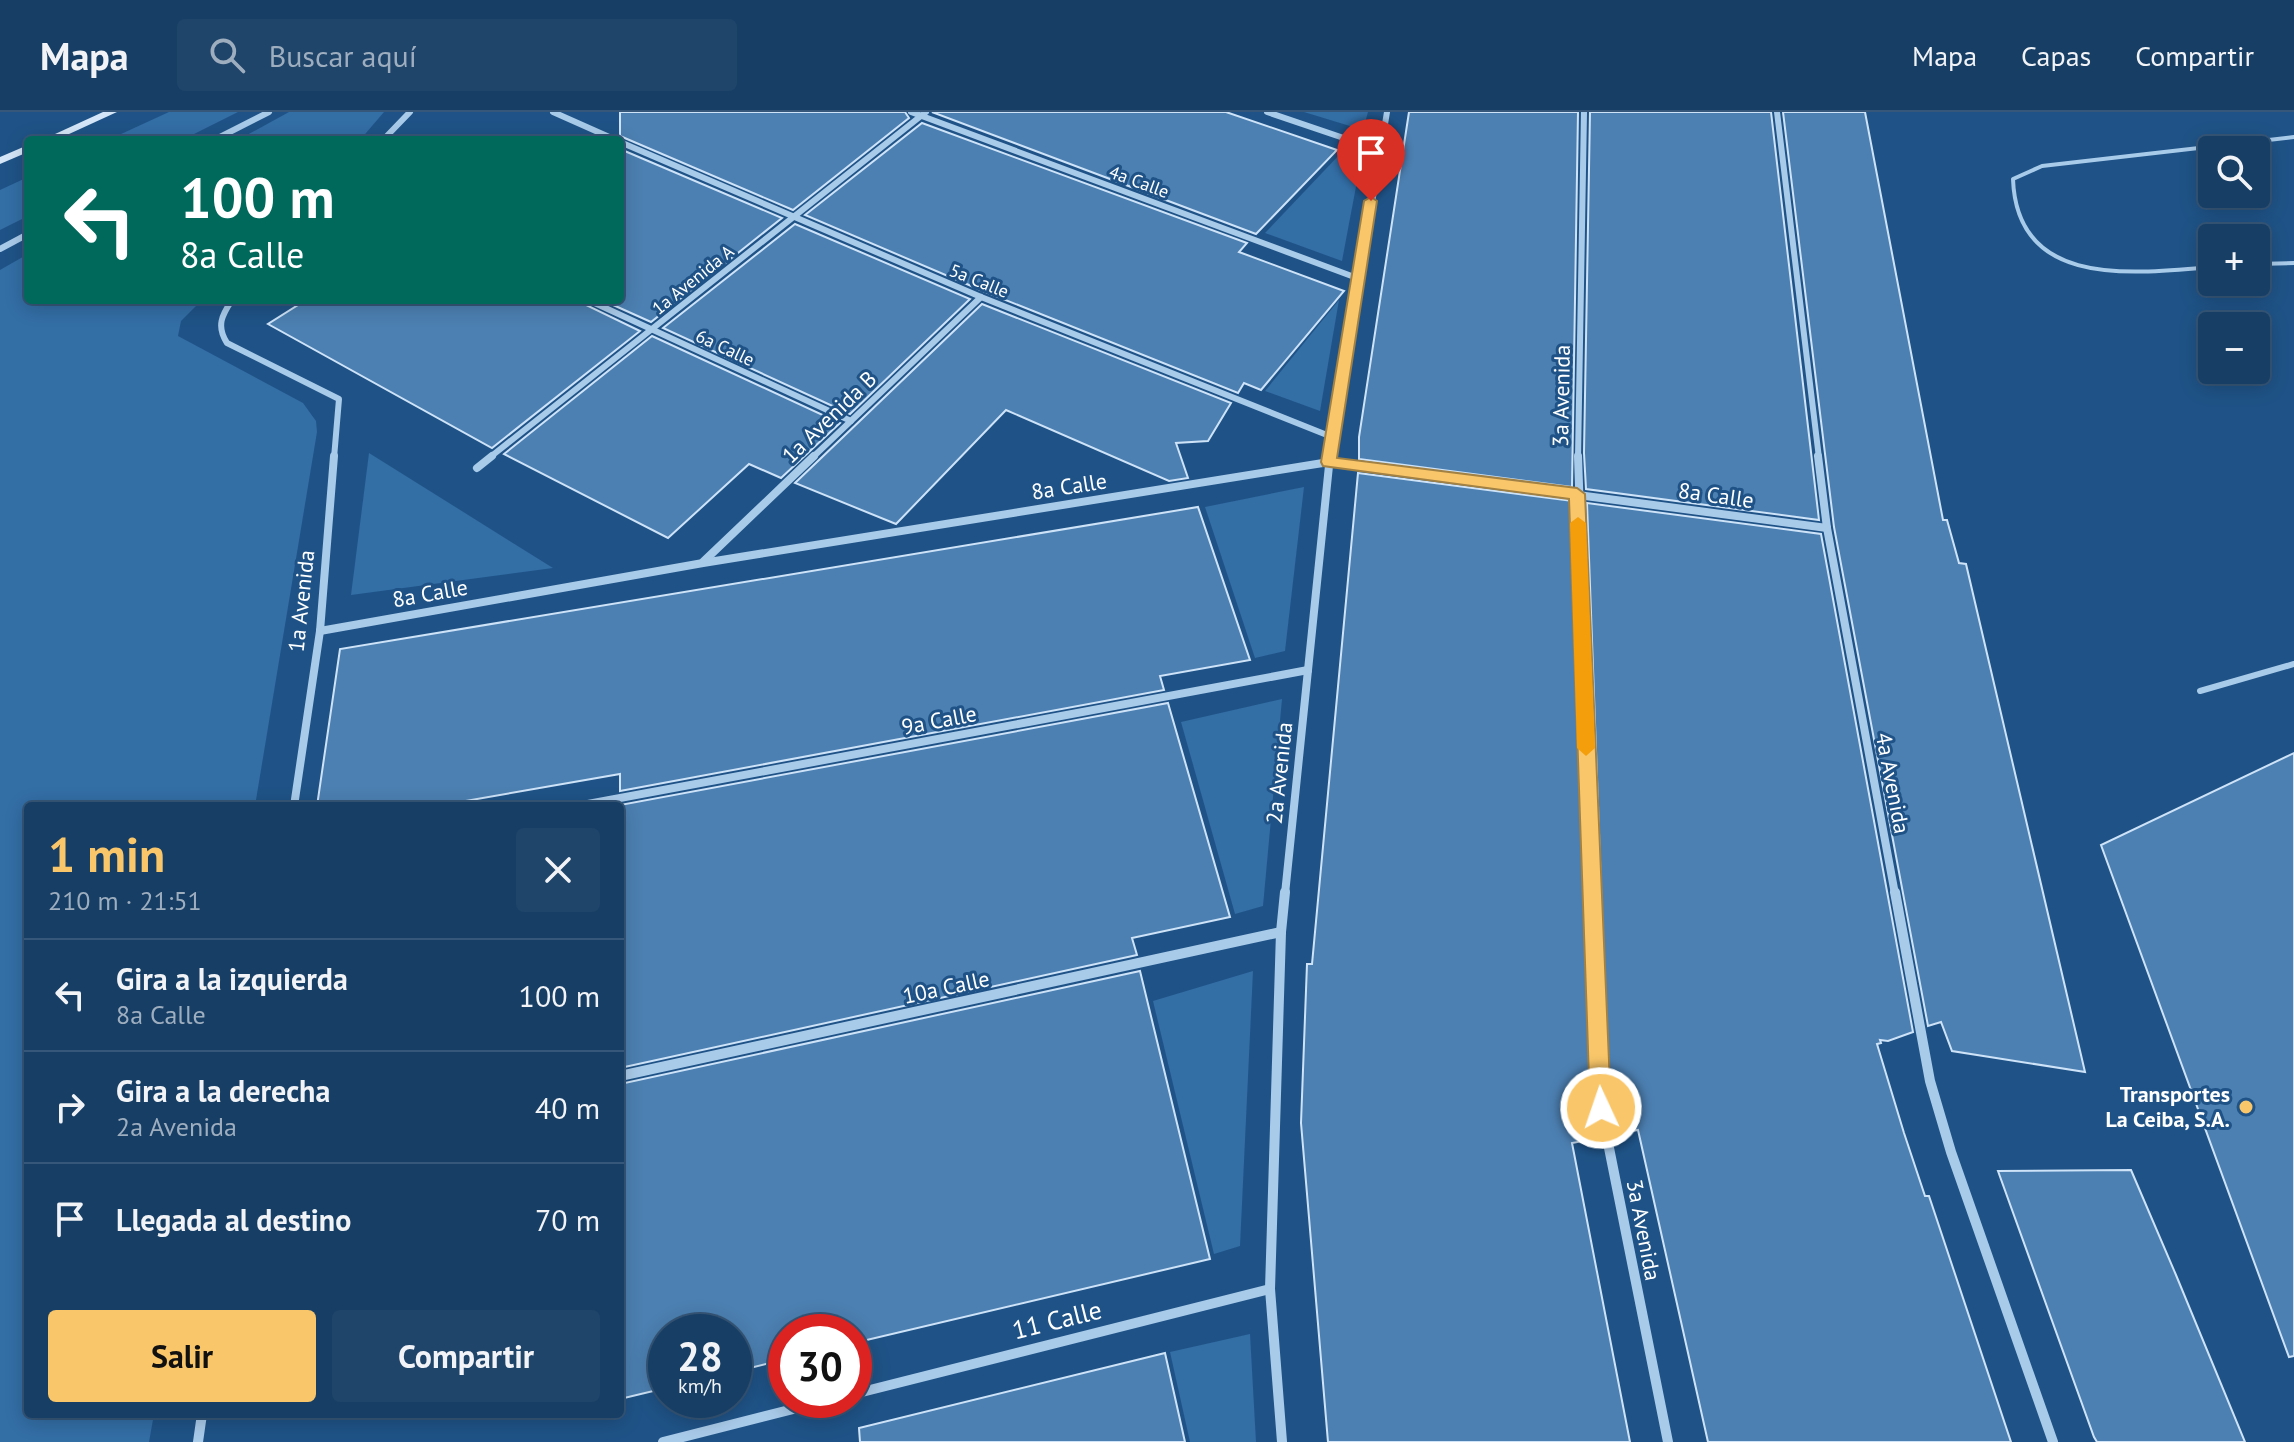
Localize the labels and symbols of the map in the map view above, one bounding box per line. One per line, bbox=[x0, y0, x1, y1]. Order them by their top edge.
pin bbox=[1337, 119, 1405, 201]
street label: 4a Calle bbox=[1106, 160, 1172, 203]
street label: 1a Avenida A bbox=[647, 239, 739, 320]
street label: 5a Calle bbox=[946, 258, 1012, 303]
street label: 6a Calle bbox=[692, 324, 758, 371]
street label: 3a Avenida bbox=[1546, 345, 1576, 447]
street label: 1a Avenida B bbox=[776, 365, 882, 469]
street label: 8a Calle bbox=[1029, 466, 1109, 506]
street label: 8a Calle bbox=[1676, 476, 1756, 514]
street label: 1a Avenida bbox=[282, 549, 320, 653]
street label: 8a Calle bbox=[390, 573, 470, 613]
street label: 9a Calle bbox=[899, 699, 979, 741]
street label: 2a Avenida bbox=[1260, 721, 1298, 825]
street label: 4a Avenida bbox=[1869, 730, 1917, 836]
street label: 10a Calle bbox=[900, 964, 992, 1010]
position arrow bbox=[1559, 1066, 1643, 1150]
place label: Transportes La Ceiba, S.A. bbox=[2106, 1080, 2230, 1133]
marker: Transportes La Ceiba, S.A. bbox=[2237, 1098, 2255, 1116]
street label: 3a Avenida bbox=[1620, 1177, 1668, 1283]
street label: 11 Calle bbox=[1009, 1292, 1105, 1347]
speed limit sign: 30 bbox=[768, 1314, 872, 1418]

